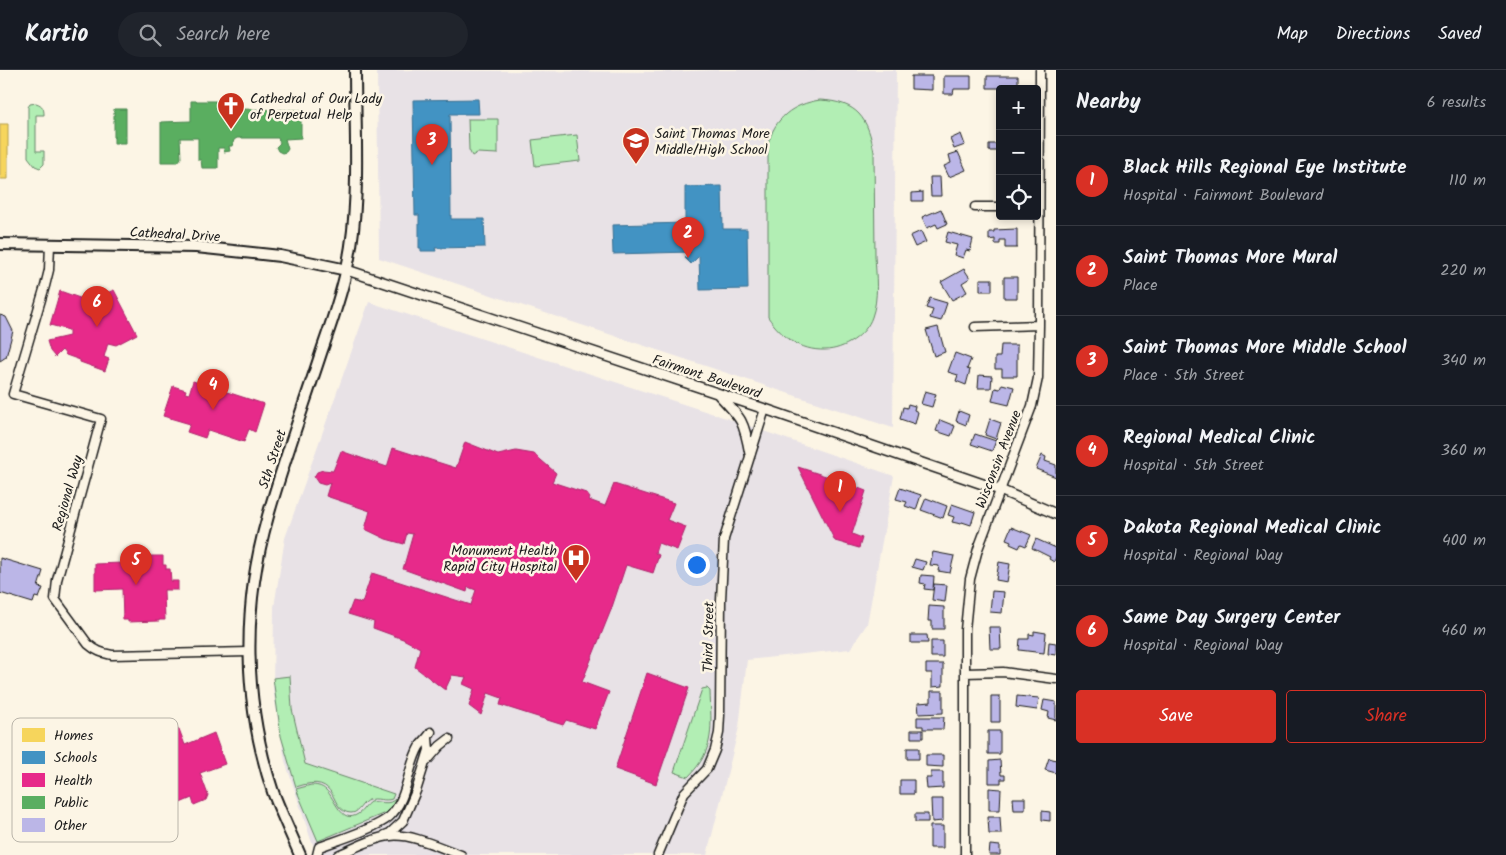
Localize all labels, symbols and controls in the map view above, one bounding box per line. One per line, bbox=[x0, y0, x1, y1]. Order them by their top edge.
search box bbox=[118, 12, 468, 57]
text: Kartio bbox=[25, 15, 88, 54]
text: Search here bbox=[176, 20, 270, 50]
text: Map bbox=[1276, 20, 1308, 49]
text: Directions bbox=[1336, 20, 1410, 49]
text: Saved bbox=[1438, 20, 1481, 49]
icon: search bbox=[136, 21, 164, 49]
map controls bbox=[996, 85, 1041, 220]
button: + bbox=[996, 85, 1041, 130]
text: Nearby bbox=[1076, 86, 1141, 119]
place label: Cathedral of Our Lady of Perpetual Help bbox=[250, 88, 382, 126]
text: 6 results bbox=[1427, 90, 1486, 115]
church icon: Cathedral of Our Lady of Perpetual Help bbox=[216, 91, 246, 130]
place label: Saint Thomas More Middle/High School bbox=[655, 123, 770, 161]
pin: 3 bbox=[416, 124, 448, 165]
school or university icon: Saint Thomas More Middle/High School bbox=[621, 126, 651, 165]
button: − bbox=[996, 130, 1041, 175]
text: Black Hills Regional Eye Institute bbox=[1123, 153, 1407, 183]
text: 1 bbox=[1090, 168, 1094, 193]
text: 110 m bbox=[1449, 168, 1486, 193]
button: locate bbox=[996, 175, 1041, 220]
text: Hospital · Fairmont Boulevard bbox=[1123, 183, 1323, 208]
pin: 2 bbox=[672, 217, 704, 258]
street label: Cathedral Drive bbox=[129, 222, 221, 248]
text: Saint Thomas More Mural bbox=[1123, 243, 1337, 273]
text: 2 bbox=[1087, 258, 1097, 283]
text: 220 m bbox=[1440, 258, 1486, 283]
text: Place bbox=[1123, 273, 1157, 298]
pin: 6 bbox=[81, 286, 113, 327]
text: Saint Thomas More Middle School bbox=[1123, 333, 1406, 363]
text: 3 bbox=[1088, 348, 1096, 373]
text: 340 m bbox=[1441, 348, 1486, 373]
street label: Fairmont Boulevard bbox=[649, 349, 765, 405]
text: Place · 5th Street bbox=[1123, 363, 1244, 388]
pin: 4 bbox=[197, 369, 229, 410]
street label: Wisconsin Avenue bbox=[970, 406, 1028, 512]
text: Regional Medical Clinic bbox=[1123, 423, 1316, 453]
street label: 5th Street bbox=[253, 426, 293, 492]
text: 4 bbox=[1088, 438, 1096, 463]
text: 360 m bbox=[1441, 438, 1486, 463]
street label: Regional Way bbox=[47, 452, 89, 534]
text: Hospital · 5th Street bbox=[1123, 453, 1264, 478]
pin: 1 bbox=[824, 471, 856, 512]
text: Dakota Regional Medical Clinic bbox=[1123, 513, 1382, 543]
text: 5 bbox=[1088, 528, 1096, 553]
text: 400 m bbox=[1442, 528, 1486, 553]
place label: Monument Health Rapid City Hospital bbox=[443, 540, 558, 578]
hospital icon: Monument Health Rapid City Hospital bbox=[561, 543, 591, 582]
text: Hospital · Regional Way bbox=[1123, 543, 1283, 568]
pin: 5 bbox=[120, 544, 152, 585]
your location bbox=[684, 552, 710, 578]
street label: Third Street bbox=[697, 601, 721, 673]
text: Same Day Surgery Center bbox=[1123, 603, 1340, 633]
text: 6 bbox=[1088, 618, 1096, 643]
text: 460 m bbox=[1441, 618, 1486, 643]
text: Hospital · Regional Way bbox=[1123, 633, 1283, 658]
button: Save bbox=[1076, 690, 1276, 743]
button: Share bbox=[1286, 690, 1486, 743]
legend bbox=[12, 718, 178, 842]
text: Homes bbox=[54, 725, 93, 747]
text: Schools bbox=[54, 747, 97, 769]
text: Health bbox=[54, 770, 93, 792]
text: Public bbox=[54, 792, 89, 814]
text: Other bbox=[54, 815, 88, 837]

